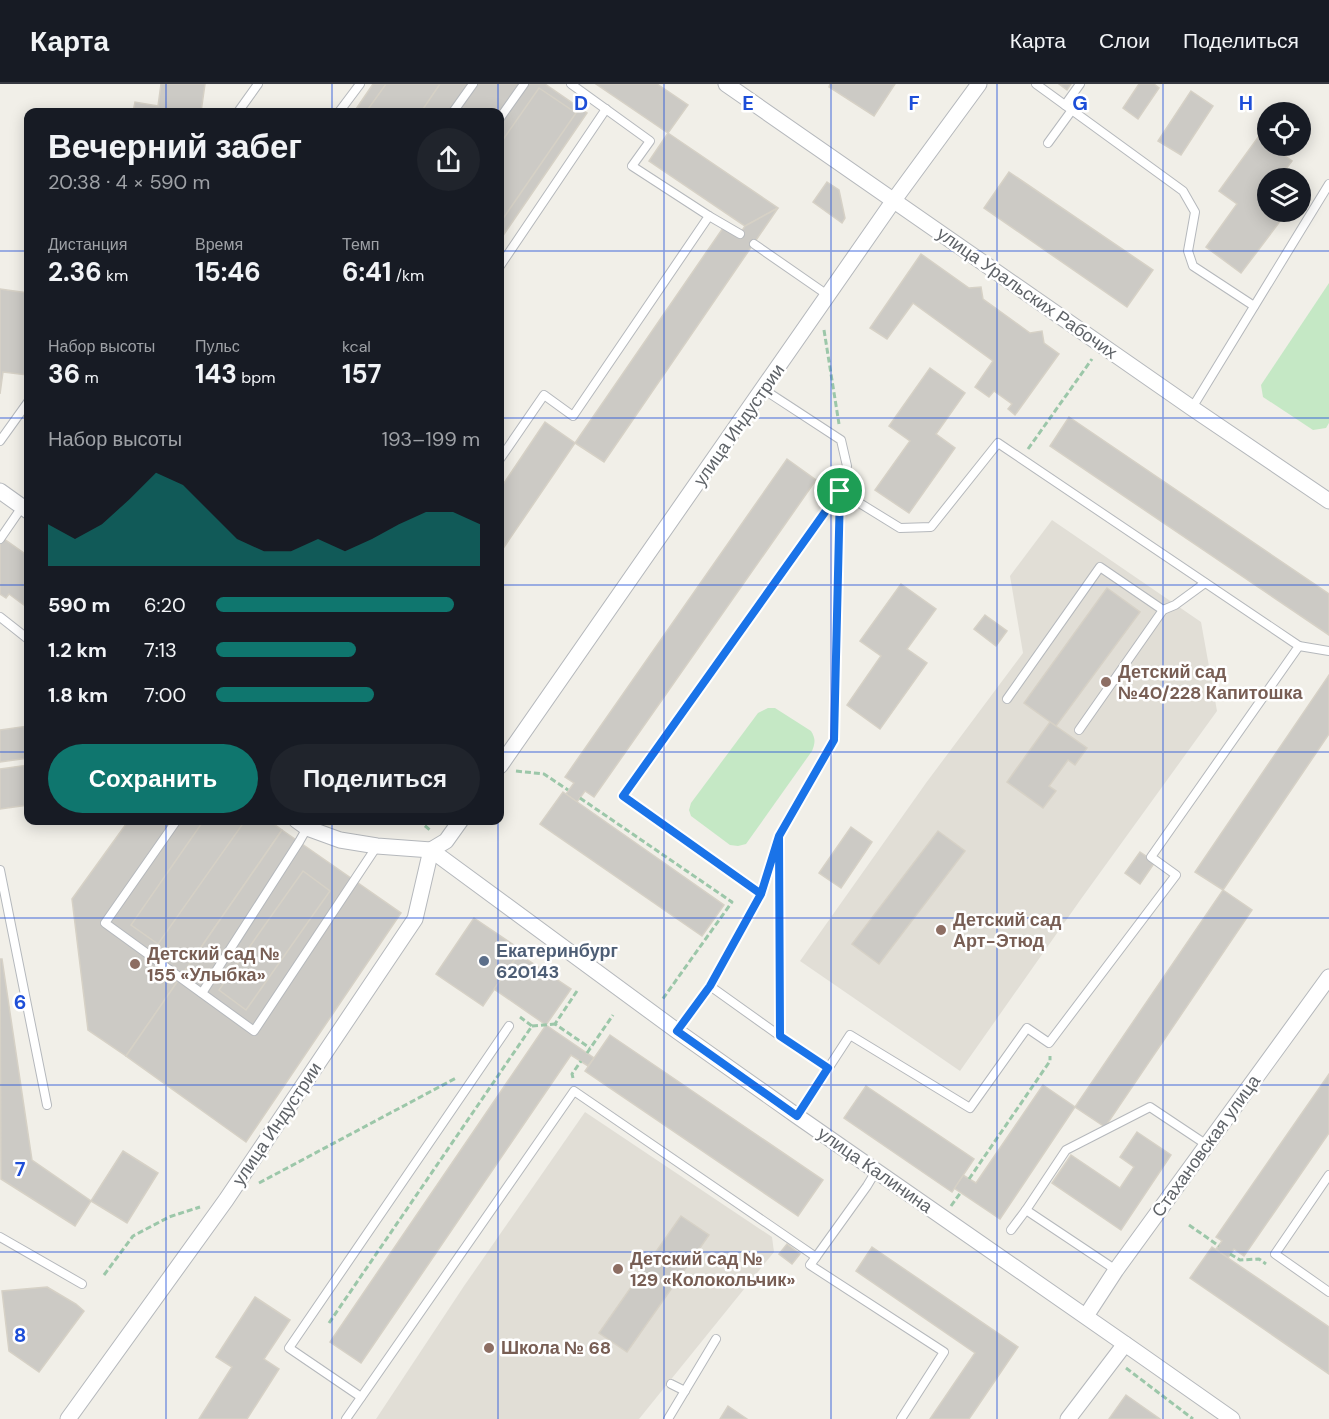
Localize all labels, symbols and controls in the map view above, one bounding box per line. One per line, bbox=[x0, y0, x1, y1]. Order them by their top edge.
text: Карта bbox=[30, 23, 109, 60]
text: Карта bbox=[1010, 27, 1066, 55]
text: Слои bbox=[1099, 27, 1150, 55]
text: Поделиться bbox=[1183, 27, 1299, 55]
text: D bbox=[574, 90, 588, 116]
text: E bbox=[742, 90, 754, 116]
text: F bbox=[908, 90, 920, 116]
text: G bbox=[1072, 90, 1088, 116]
text: H bbox=[1239, 90, 1253, 116]
map controls bbox=[1257, 102, 1311, 222]
button: locate bbox=[1257, 102, 1311, 156]
text: Вечерний забег bbox=[48, 125, 302, 168]
button: share bbox=[417, 128, 480, 191]
button: layers bbox=[1257, 168, 1311, 222]
text: 20:38 · 4 × 590 m bbox=[48, 169, 210, 195]
street label: улица Уральских Рабочих bbox=[932, 221, 1122, 365]
text: Дистанция bbox=[48, 234, 127, 255]
text: Время bbox=[195, 234, 243, 255]
text: Темп bbox=[342, 234, 379, 255]
text: 2.36 bbox=[48, 255, 102, 289]
text: 15:46 bbox=[195, 255, 261, 289]
text: 6:41 bbox=[342, 255, 391, 289]
text: km bbox=[102, 265, 128, 286]
text: /km bbox=[391, 265, 424, 286]
text: Набор высоты bbox=[48, 336, 155, 357]
text: Пульс bbox=[195, 336, 240, 357]
text: kcal bbox=[342, 336, 371, 357]
text: 36 bbox=[48, 357, 80, 391]
text: 143 bbox=[195, 357, 237, 391]
text: 157 bbox=[342, 357, 381, 391]
street label: улица Индустрии bbox=[688, 359, 790, 491]
text: m bbox=[80, 367, 99, 388]
text: bpm bbox=[237, 367, 276, 388]
text: Набор высоты bbox=[48, 426, 182, 452]
text: 193–199 m bbox=[382, 426, 480, 452]
pin bbox=[814, 465, 865, 516]
icon: arrive bbox=[823, 474, 856, 507]
text: 590 m bbox=[48, 592, 110, 618]
text: 6:20 bbox=[144, 592, 186, 618]
text: 1.2 km bbox=[48, 637, 107, 663]
text: 7:13 bbox=[144, 637, 177, 663]
place label: Детский сад №40/228 Капитошка bbox=[1118, 660, 1303, 705]
marker: Детский сад №40/228 Капитошка bbox=[1099, 675, 1113, 689]
text: 1.8 km bbox=[48, 682, 108, 708]
text: 7:00 bbox=[144, 682, 186, 708]
button: Сохранить bbox=[48, 744, 258, 813]
button: Поделиться bbox=[270, 744, 480, 813]
place label: Детский сад Арт-Этюд bbox=[953, 908, 1062, 953]
marker: Детский сад Арт-Этюд bbox=[934, 923, 948, 937]
place label: Екатеринбург 620143 bbox=[496, 939, 618, 984]
place label: Детский сад № 155 «Улыбка» bbox=[147, 942, 280, 987]
marker: Екатеринбург 620143 bbox=[477, 954, 491, 968]
marker: Детский сад № 155 «Улыбка» bbox=[128, 957, 142, 971]
text: 6 bbox=[14, 989, 26, 1015]
street label: улица Индустрии bbox=[227, 1058, 327, 1190]
street label: Стахановская улица bbox=[1146, 1069, 1266, 1222]
street label: улица Калинина bbox=[813, 1121, 938, 1219]
text: 7 bbox=[15, 1156, 26, 1182]
place label: Детский сад № 129 «Колокольчик» bbox=[630, 1247, 796, 1292]
marker: Детский сад № 129 «Колокольчик» bbox=[611, 1262, 625, 1276]
text: 8 bbox=[14, 1322, 26, 1348]
place label: Школа № 68 bbox=[501, 1336, 611, 1360]
marker: Школа № 68 bbox=[482, 1341, 496, 1355]

